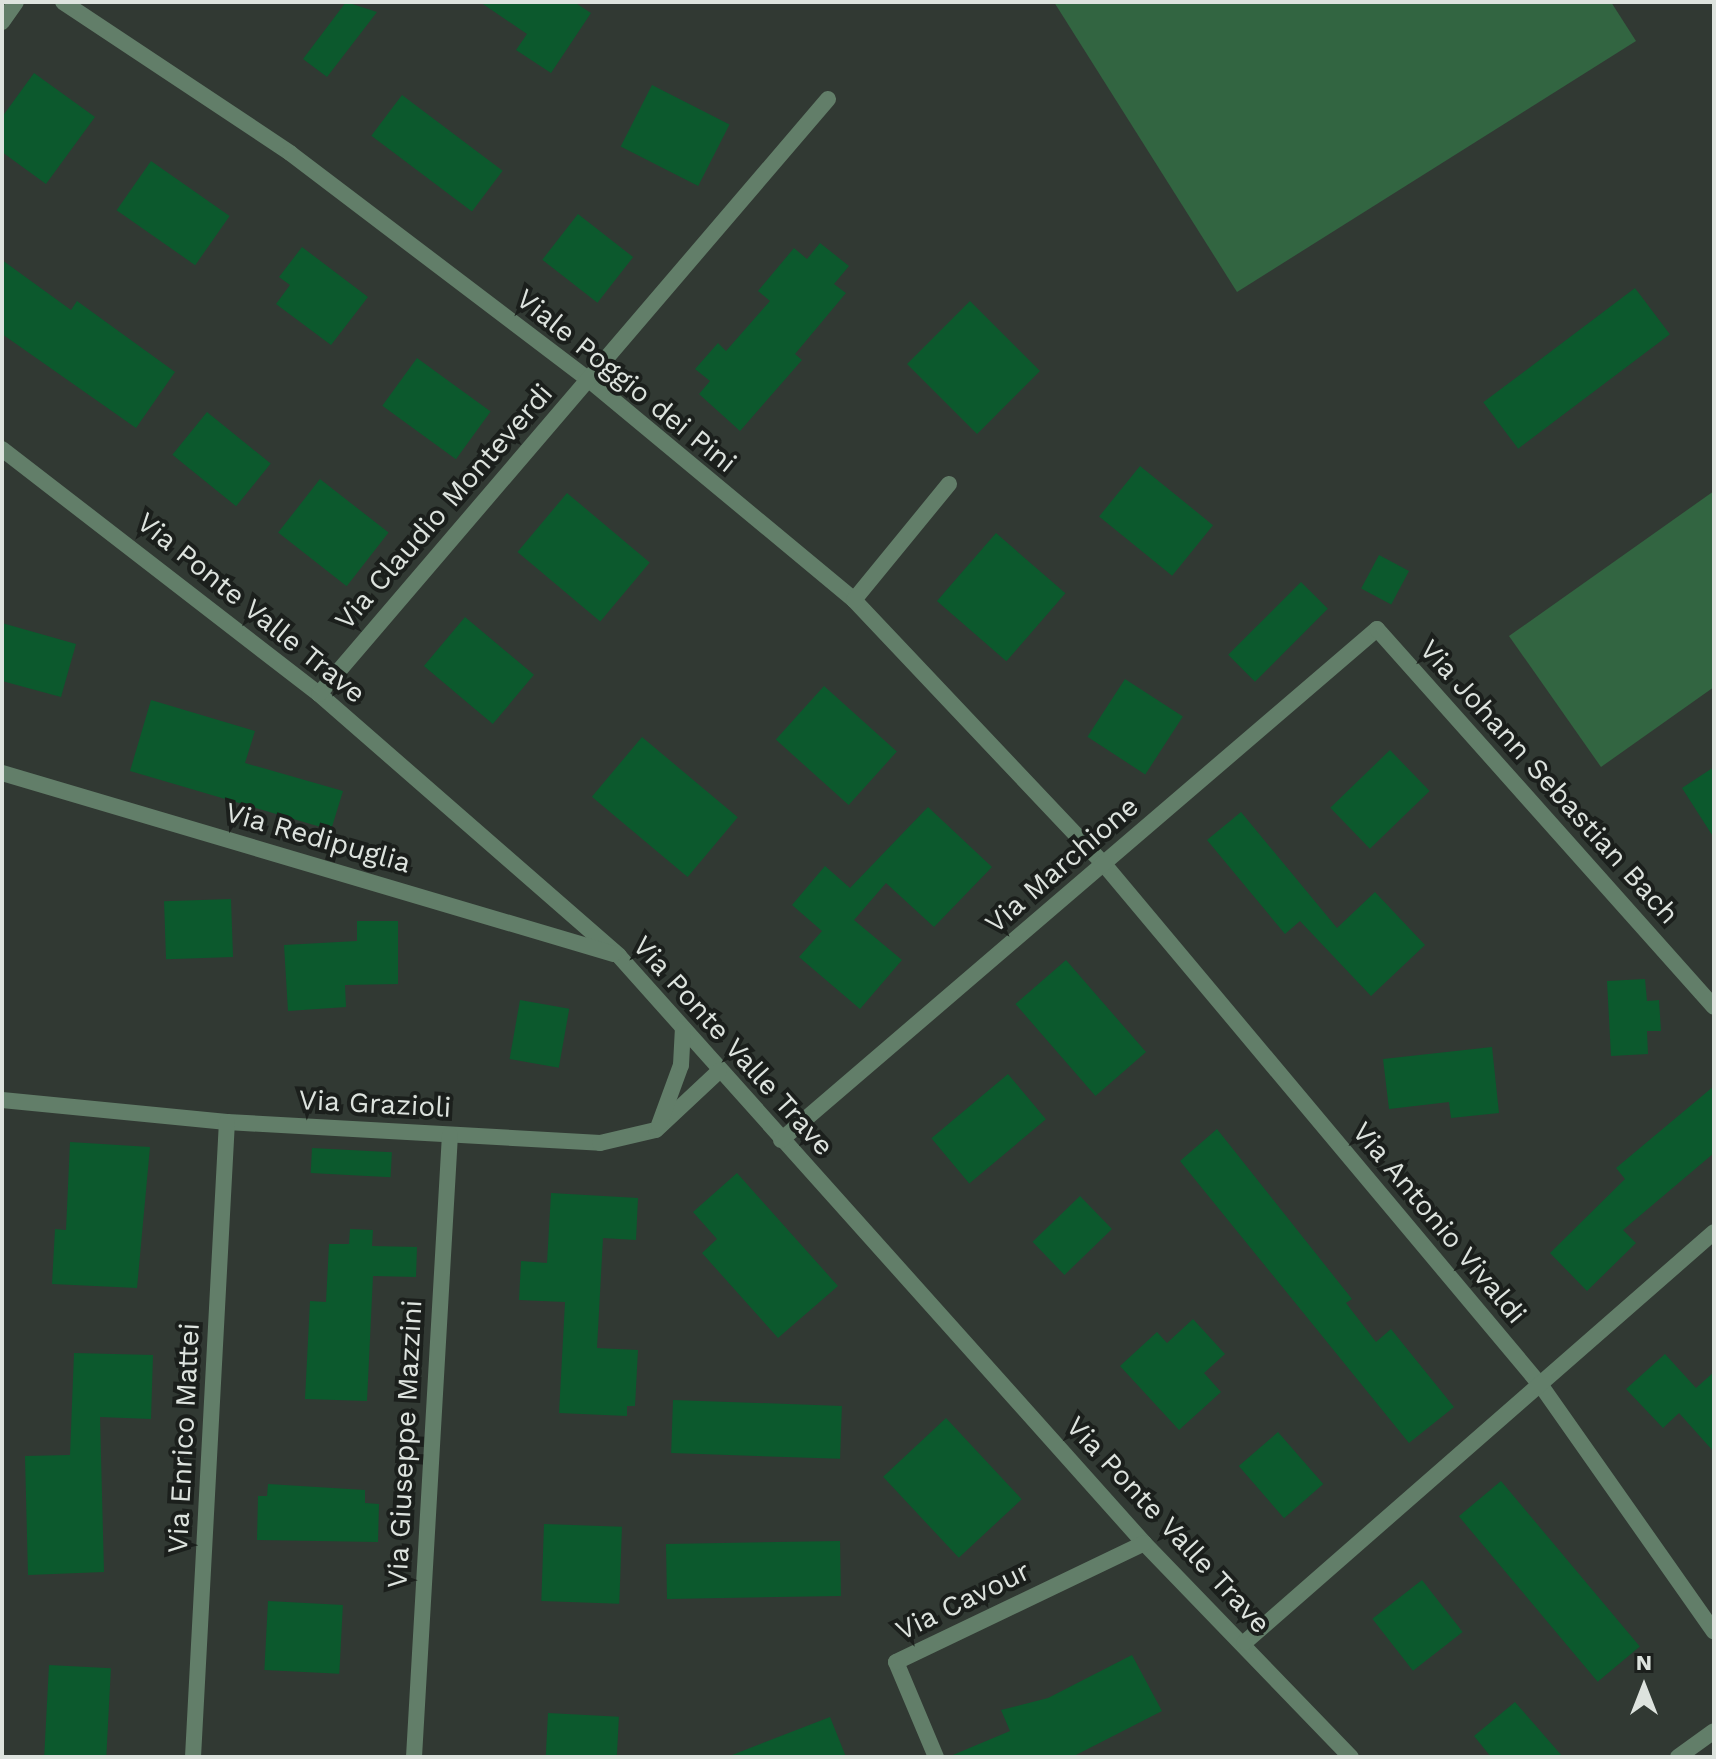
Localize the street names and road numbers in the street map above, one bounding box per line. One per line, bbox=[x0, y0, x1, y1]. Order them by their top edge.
street label: Viale Poggio dei Pini bbox=[509, 282, 743, 480]
street label: Via Claudio Monteverdi bbox=[328, 377, 560, 637]
street label: Via Ponte Valle Trave bbox=[129, 505, 373, 711]
street label: Via Johann Sebastian Bach bbox=[1412, 632, 1686, 932]
street label: Via Marchione bbox=[978, 789, 1146, 941]
street label: Via Redipuglia bbox=[221, 795, 415, 881]
street label: Via Ponte Valle Trave bbox=[625, 928, 841, 1164]
street label: Via Grazioli bbox=[298, 1083, 452, 1125]
street label: Via Antonio Vivaldi bbox=[1344, 1114, 1534, 1332]
street label: Via Giuseppe Mazzini bbox=[381, 1299, 429, 1589]
street label: Via Enrico Mattei bbox=[161, 1322, 207, 1554]
street label: Via Ponte Valle Trave bbox=[1058, 1409, 1278, 1641]
street label: Via Cavour bbox=[890, 1554, 1036, 1648]

